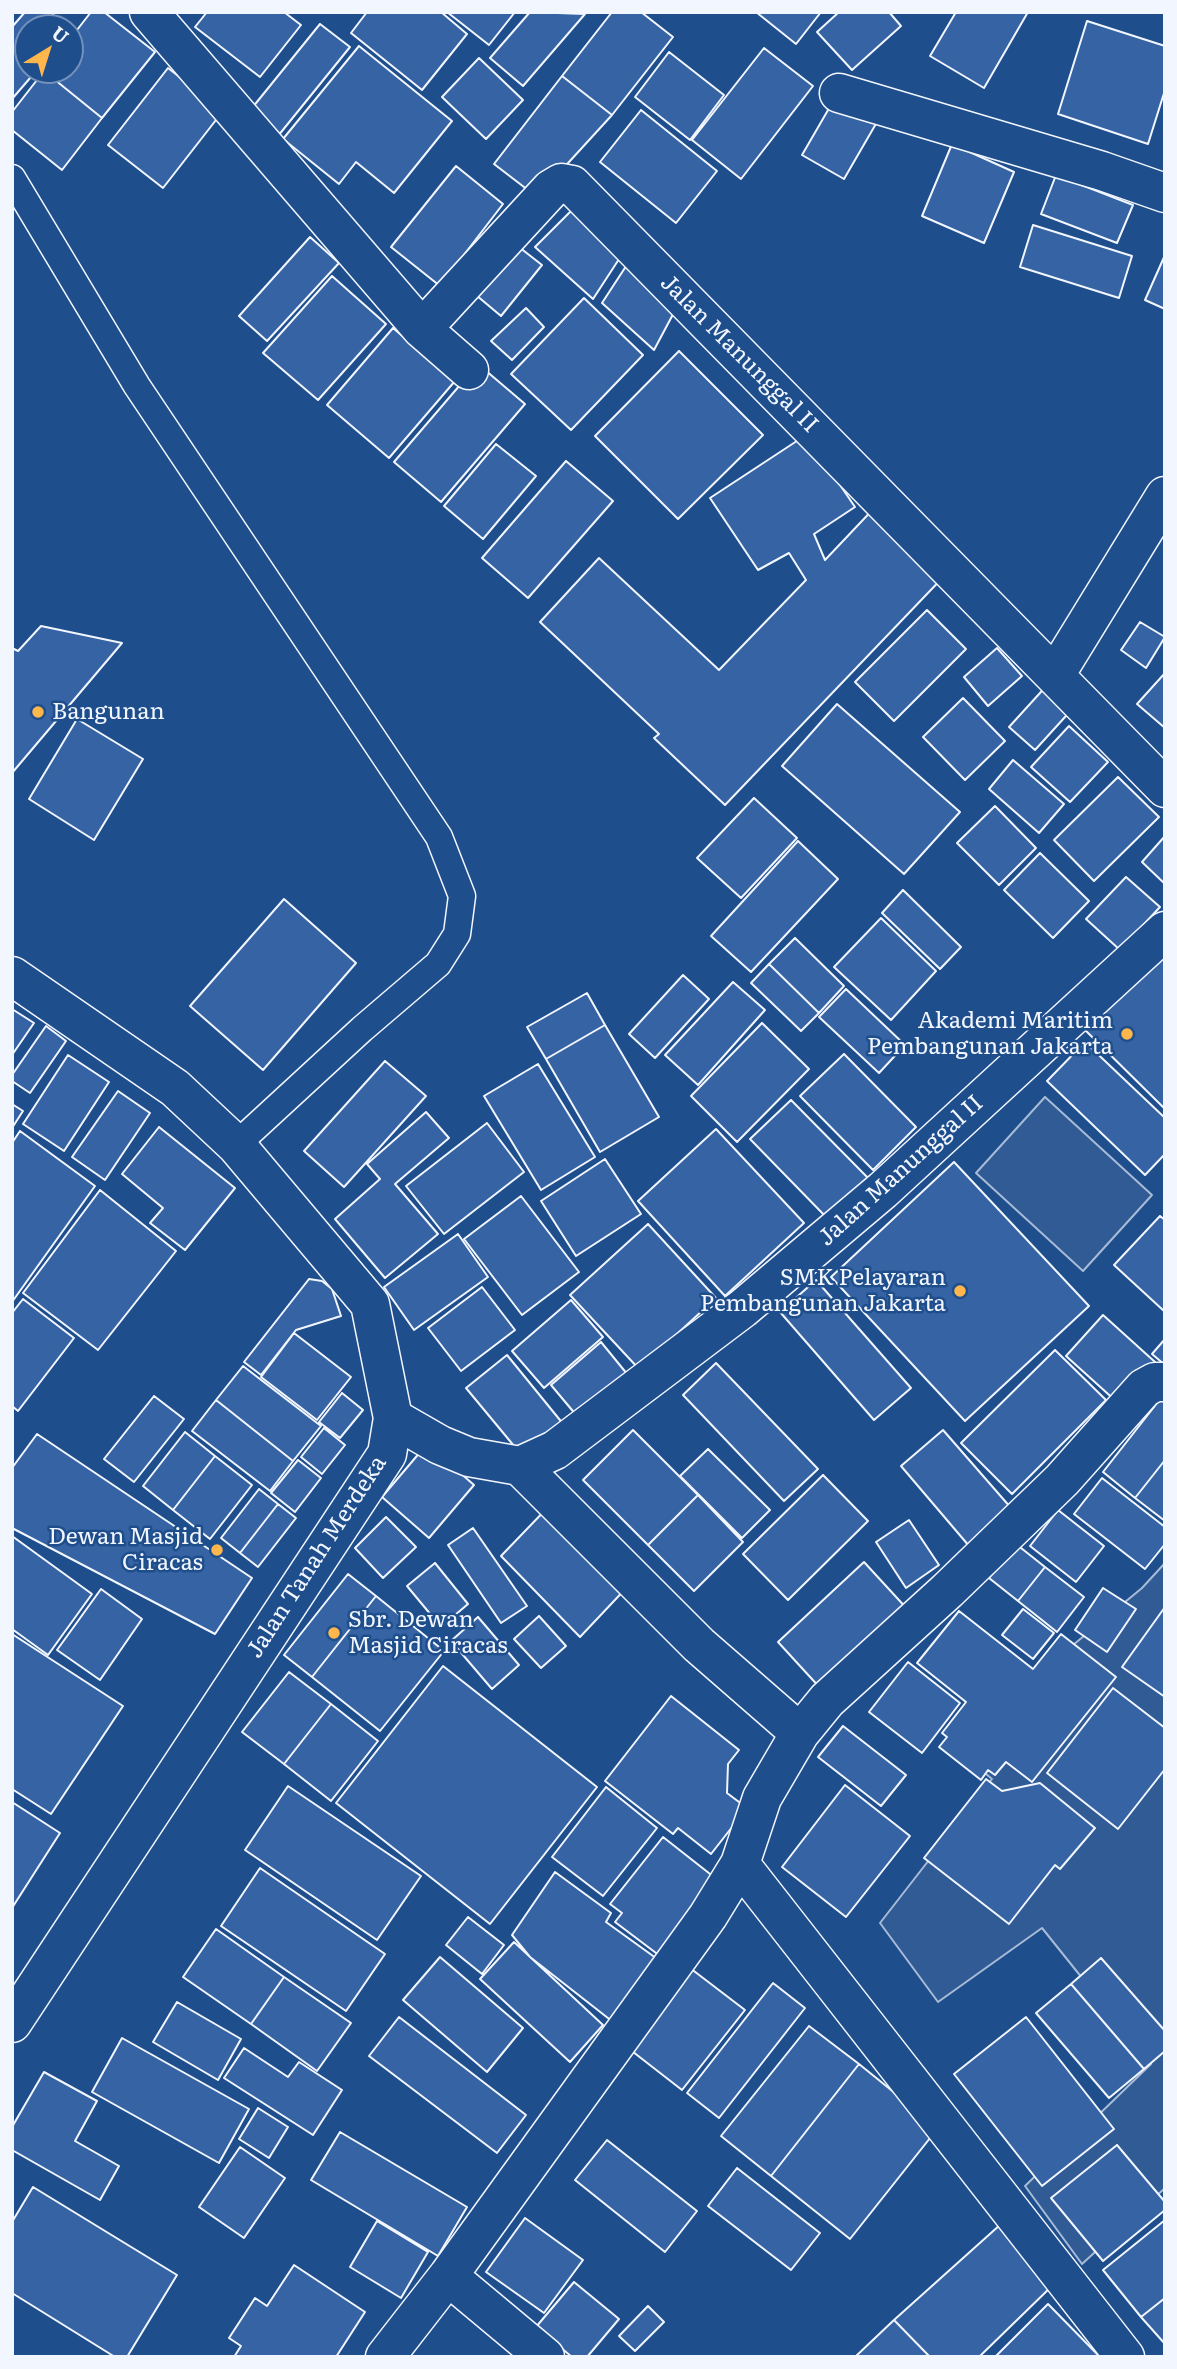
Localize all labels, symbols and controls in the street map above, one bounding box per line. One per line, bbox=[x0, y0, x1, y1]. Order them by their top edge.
north arrow bbox=[14, 14, 84, 84]
text: U bbox=[46, 18, 75, 50]
street label: Jalan Manunggal II bbox=[654, 269, 824, 439]
place label: Bangunan bbox=[52, 698, 165, 726]
marker: Bangunan bbox=[30, 704, 46, 720]
place label: Akademi Maritim Pembangunan Jakarta bbox=[867, 1007, 1113, 1061]
marker: Akademi Maritim Pembangunan Jakarta bbox=[1119, 1026, 1135, 1042]
street label: Jalan Manunggal II bbox=[813, 1090, 989, 1252]
place label: SMK Pelayaran Pembangunan Jakarta bbox=[700, 1264, 946, 1318]
marker: SMK Pelayaran Pembangunan Jakarta bbox=[952, 1283, 968, 1299]
street label: Jalan Tanah Merdeka bbox=[241, 1451, 393, 1663]
place label: Dewan Masjid Ciracas bbox=[48, 1523, 203, 1577]
marker: Dewan Masjid Ciracas bbox=[209, 1542, 225, 1558]
place label: Sbr. Dewan Masjid Ciracas bbox=[348, 1606, 508, 1660]
marker: Sbr. Dewan Masjid Ciracas bbox=[326, 1625, 342, 1641]

